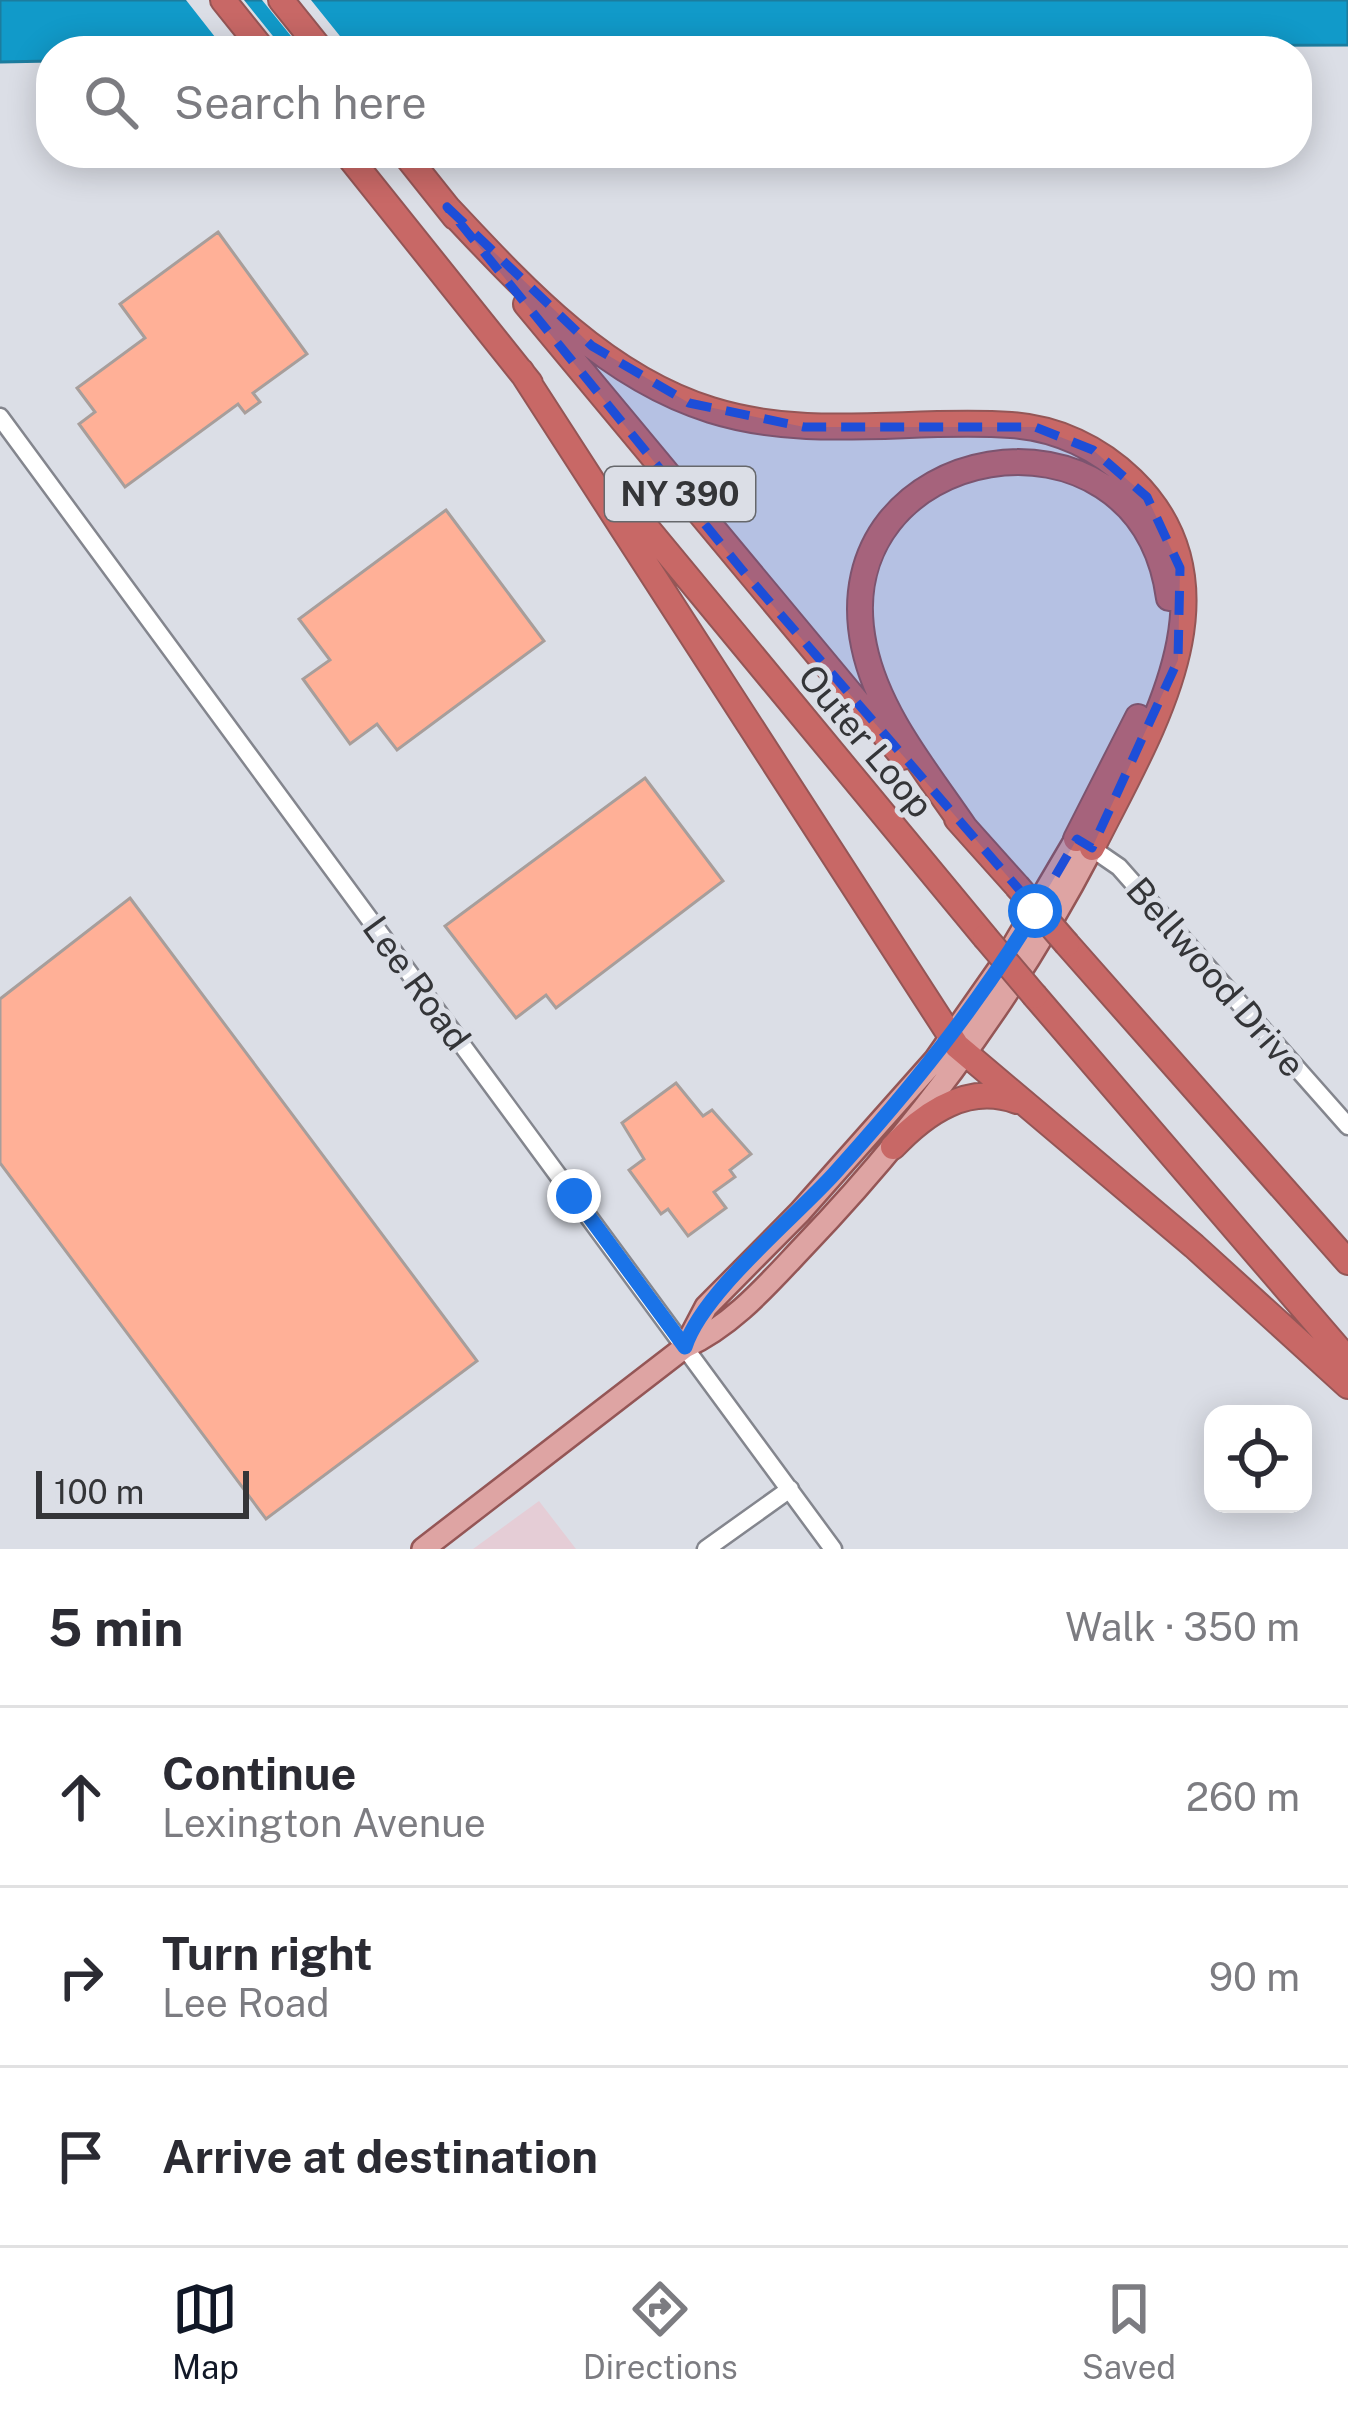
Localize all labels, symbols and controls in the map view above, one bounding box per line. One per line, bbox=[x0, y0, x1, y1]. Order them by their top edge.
search box bbox=[36, 36, 1312, 168]
icon: search bbox=[78, 69, 144, 135]
text: Search here bbox=[174, 76, 427, 129]
road number: NY 390 bbox=[605, 467, 755, 521]
street label: Outer Loop bbox=[790, 656, 942, 826]
street label: Bellwood Drive bbox=[1118, 869, 1314, 1085]
route start bbox=[1008, 884, 1062, 938]
street label: Lee Road bbox=[355, 908, 479, 1058]
route end bbox=[547, 1169, 601, 1223]
map controls bbox=[1204, 1405, 1312, 1513]
button: locate bbox=[1204, 1405, 1312, 1513]
scale bar bbox=[36, 1465, 249, 1518]
text: 100 m bbox=[54, 1473, 144, 1511]
text: 5 min bbox=[48, 1598, 184, 1657]
text: Walk · 350 m bbox=[1065, 1604, 1300, 1650]
text: Continue bbox=[162, 1747, 356, 1800]
icon: ahead bbox=[48, 1764, 114, 1830]
text: 260 m bbox=[1186, 1774, 1300, 1820]
text: Lexington Avenue bbox=[162, 1800, 486, 1846]
text: Turn right bbox=[162, 1927, 373, 1980]
icon: right bbox=[48, 1944, 114, 2010]
text: 90 m bbox=[1209, 1954, 1300, 2000]
text: Lee Road bbox=[162, 1980, 330, 2026]
icon: arrive bbox=[48, 2124, 114, 2190]
text: Arrive at destination bbox=[162, 2130, 598, 2183]
tab: Map bbox=[172, 2276, 239, 2386]
tab: Directions bbox=[583, 2276, 738, 2386]
tab: Saved bbox=[1082, 2276, 1176, 2386]

